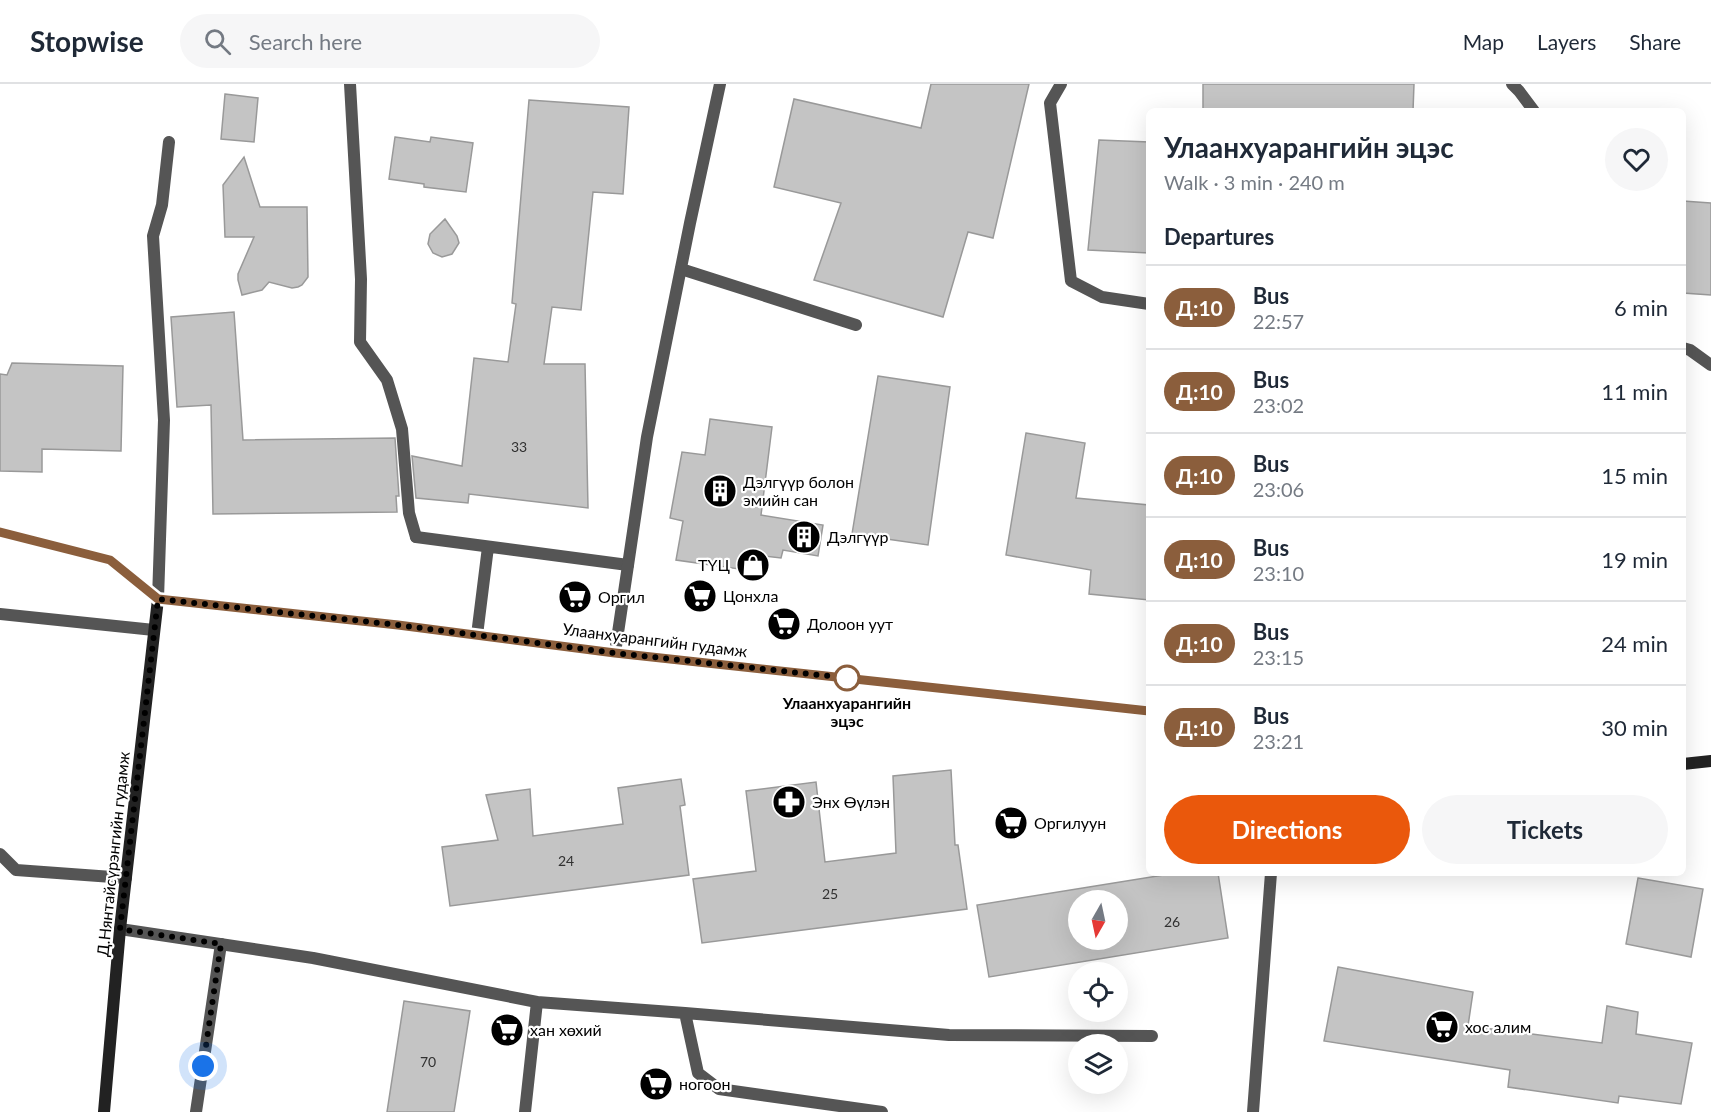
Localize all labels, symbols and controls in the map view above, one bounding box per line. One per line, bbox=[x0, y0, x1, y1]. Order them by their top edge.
search box bbox=[180, 14, 600, 68]
text: Stopwise bbox=[30, 24, 144, 58]
icon: search bbox=[201, 25, 234, 58]
text: Search here bbox=[249, 28, 362, 55]
text: Map bbox=[1463, 29, 1504, 54]
text: Layers bbox=[1537, 29, 1596, 54]
text: Share bbox=[1629, 29, 1681, 54]
button: heart bbox=[1605, 128, 1668, 191]
text: Улаанхуарангийн эцэс bbox=[1164, 130, 1454, 164]
text: Walk · 3 min · 240 m bbox=[1164, 170, 1345, 194]
text: Departures bbox=[1164, 223, 1274, 250]
text: Bus bbox=[1253, 282, 1289, 309]
text: 6 min bbox=[1614, 294, 1668, 321]
text: Д:10 bbox=[1176, 295, 1223, 320]
text: 22:57 bbox=[1253, 309, 1304, 333]
text: Bus bbox=[1253, 366, 1289, 393]
text: 11 min bbox=[1601, 378, 1668, 405]
text: Д:10 bbox=[1176, 379, 1223, 404]
text: 23:02 bbox=[1253, 393, 1304, 417]
house number: 33 bbox=[511, 438, 527, 455]
text: Bus bbox=[1253, 450, 1289, 477]
text: 15 min bbox=[1601, 462, 1668, 489]
text: Д:10 bbox=[1176, 463, 1223, 488]
place label: Дэлгүүр болон эмийн сан bbox=[743, 472, 854, 509]
building icon: Дэлгүүр болон эмийн сан bbox=[702, 473, 738, 509]
text: 23:06 bbox=[1253, 477, 1304, 501]
building icon: Дэлгүүр bbox=[786, 519, 822, 555]
place label: Дэлгүүр bbox=[827, 527, 888, 546]
text: Bus bbox=[1253, 534, 1289, 561]
text: 19 min bbox=[1601, 546, 1668, 573]
shop icon: ТҮЦ bbox=[735, 547, 771, 583]
text: Д:10 bbox=[1176, 547, 1223, 572]
place label: ТҮЦ bbox=[698, 555, 731, 574]
text: 23:10 bbox=[1253, 561, 1304, 585]
supermarket icon: Цонхла bbox=[682, 578, 718, 614]
supermarket icon: Оргил bbox=[557, 579, 593, 615]
place label: Цонхла bbox=[723, 586, 778, 605]
place label: Оргил bbox=[598, 587, 645, 606]
supermarket icon: Долоон уут bbox=[766, 606, 802, 642]
place label: Долоон уут bbox=[807, 614, 893, 633]
text: Bus bbox=[1253, 618, 1289, 645]
street label: Улаанхуарангийн гудамж bbox=[562, 619, 749, 660]
text: 24 min bbox=[1601, 630, 1668, 657]
text: Д:10 bbox=[1176, 631, 1223, 656]
text: 23:15 bbox=[1253, 645, 1304, 669]
marker: Улаанхуарангийн эцэс bbox=[834, 665, 860, 691]
place label: Улаанхуарангийн эцэс bbox=[782, 693, 911, 730]
text: Bus bbox=[1253, 702, 1289, 729]
text: 30 min bbox=[1601, 714, 1668, 741]
text: Д:10 bbox=[1176, 715, 1223, 740]
text: 23:21 bbox=[1253, 729, 1304, 753]
street label: Д.Нянтайсүрэнгийн гудамж bbox=[92, 750, 133, 957]
pharmacy icon: Энх Өүлэн bbox=[771, 784, 807, 820]
place label: Энх Өүлэн bbox=[812, 792, 890, 811]
button: Directions bbox=[1164, 795, 1410, 864]
button: Tickets bbox=[1422, 795, 1668, 864]
supermarket icon: Оргилуун bbox=[993, 805, 1029, 841]
place label: Оргилуун bbox=[1034, 813, 1106, 832]
house number: 24 bbox=[558, 852, 574, 869]
house number: 25 bbox=[822, 885, 838, 902]
north arrow bbox=[1068, 890, 1128, 950]
map controls bbox=[1068, 890, 1128, 1094]
house number: 26 bbox=[1164, 913, 1180, 930]
button: locate bbox=[1068, 962, 1128, 1022]
supermarket icon: хос алим bbox=[1424, 1009, 1460, 1045]
supermarket icon: хан хөхий bbox=[489, 1012, 525, 1048]
place label: хос алим bbox=[1465, 1017, 1531, 1036]
place label: хан хөхий bbox=[530, 1020, 602, 1039]
button: layers bbox=[1068, 1034, 1128, 1094]
your location bbox=[188, 1051, 218, 1081]
house number: 70 bbox=[420, 1053, 436, 1070]
supermarket icon: ногоон bbox=[638, 1066, 674, 1102]
place label: ногоон bbox=[679, 1074, 730, 1093]

